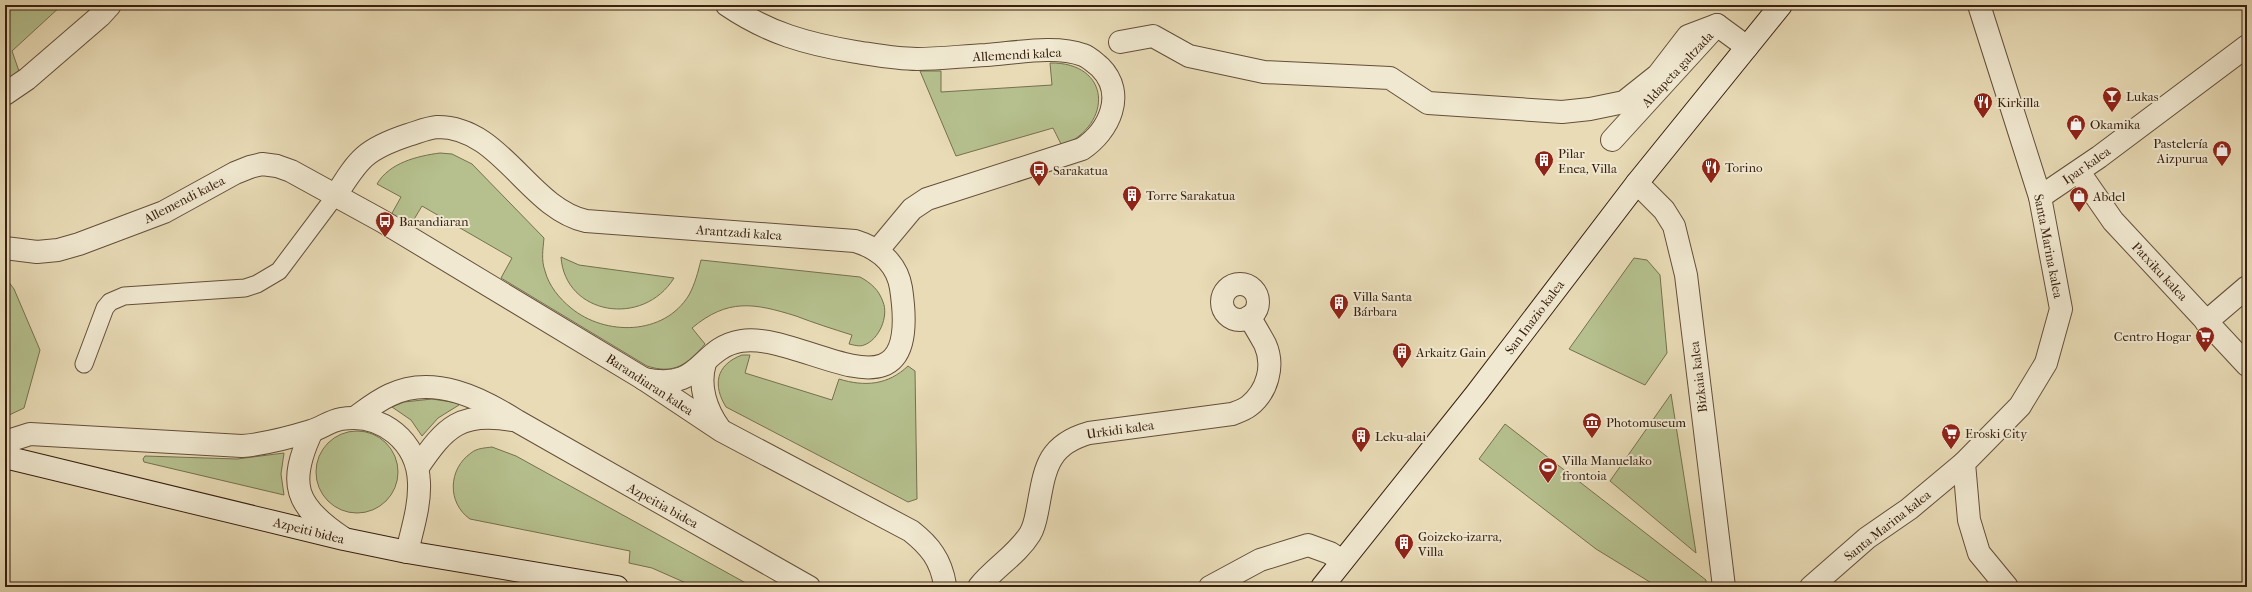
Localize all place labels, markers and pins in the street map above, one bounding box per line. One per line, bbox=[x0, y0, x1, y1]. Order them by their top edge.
bar icon: Lukas bbox=[2101, 85, 2123, 113]
place label: Lukas bbox=[2126, 89, 2159, 104]
restaurant icon: Kirkilla bbox=[1972, 91, 1994, 119]
place label: Kirkilla bbox=[1997, 95, 2040, 110]
shop icon: Okamika bbox=[2065, 113, 2087, 141]
place label: Okamika bbox=[2090, 117, 2141, 132]
place label: Pastelería Aizpurua bbox=[2153, 136, 2209, 166]
shop icon: Pastelería Aizpurua bbox=[2211, 139, 2233, 167]
place label: Pilar Enea, Villa bbox=[1558, 146, 1618, 176]
building icon: Pilar Enea, Villa bbox=[1533, 149, 1555, 177]
restaurant icon: Torino bbox=[1700, 156, 1722, 184]
bus stop icon: Sarakatua bbox=[1028, 159, 1050, 187]
place label: Torino bbox=[1725, 160, 1763, 175]
place label: Sarakatua bbox=[1053, 163, 1109, 178]
building icon: Torre Sarakatua bbox=[1121, 184, 1143, 212]
shop icon: Abdel bbox=[2068, 185, 2090, 213]
place label: Torre Sarakatua bbox=[1146, 188, 1236, 203]
place label: Abdel bbox=[2092, 189, 2126, 204]
bus stop icon: Barandiaran bbox=[374, 210, 396, 238]
place label: Barandiaran bbox=[399, 214, 469, 229]
place label: Villa Santa Bárbara bbox=[1352, 289, 1413, 319]
building icon: Villa Santa Bárbara bbox=[1328, 292, 1350, 320]
supermarket icon: Centro Hogar bbox=[2194, 325, 2216, 353]
place label: Centro Hogar bbox=[2114, 329, 2191, 344]
building icon: Arkaitz Gain bbox=[1391, 341, 1413, 369]
place label: Arkaitz Gain bbox=[1415, 345, 1487, 360]
museum icon: Photomuseum bbox=[1581, 411, 1603, 439]
place label: Photomuseum bbox=[1606, 415, 1686, 430]
supermarket icon: Eroski City bbox=[1940, 422, 1962, 450]
building icon: Leku-alai bbox=[1350, 425, 1372, 453]
place label: Eroski City bbox=[1965, 426, 2028, 441]
place label: Leku-alai bbox=[1375, 429, 1426, 444]
place label: Villa Manuelako frontoia bbox=[1561, 453, 1652, 483]
sports icon: Villa Manuelako frontoia bbox=[1537, 456, 1559, 484]
place label: Goizeko-izarra, Villa bbox=[1417, 529, 1502, 559]
building icon: Goizeko-izarra, Villa bbox=[1393, 532, 1415, 560]

